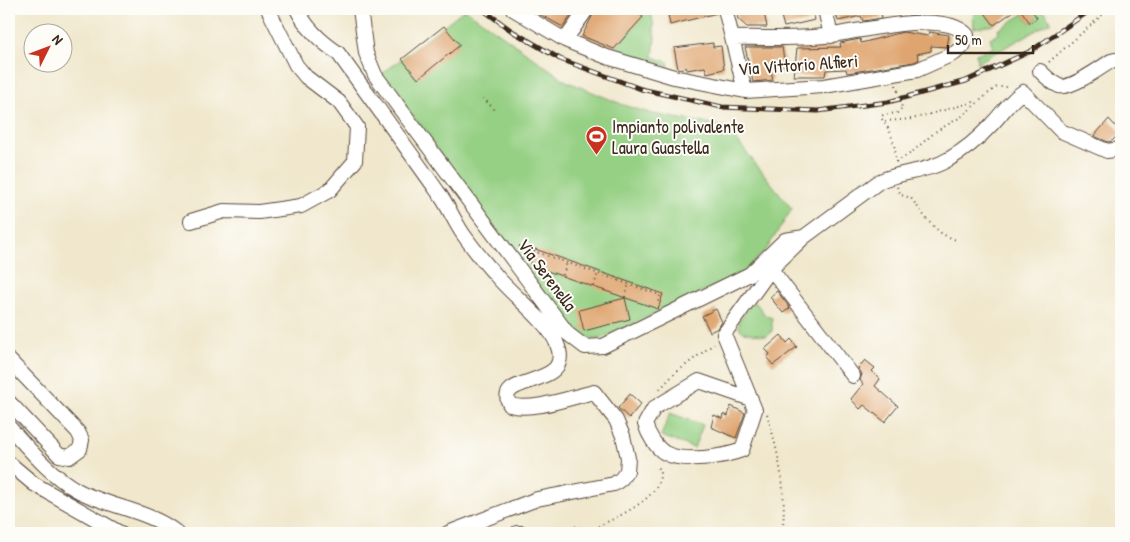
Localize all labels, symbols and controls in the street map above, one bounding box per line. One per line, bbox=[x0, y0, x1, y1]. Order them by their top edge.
north arrow bbox=[22, 22, 72, 72]
scale bar bbox=[948, 22, 1032, 54]
text: 50 m bbox=[955, 29, 982, 50]
text: N bbox=[48, 30, 68, 48]
street label: Via Vittorio Alfieri bbox=[737, 48, 859, 81]
place label: Impianto polivalente Laura Guastella bbox=[612, 114, 744, 160]
sports icon: Impianto polivalente Laura Guastella bbox=[584, 125, 608, 156]
street label: Via Serenella bbox=[512, 233, 583, 316]

